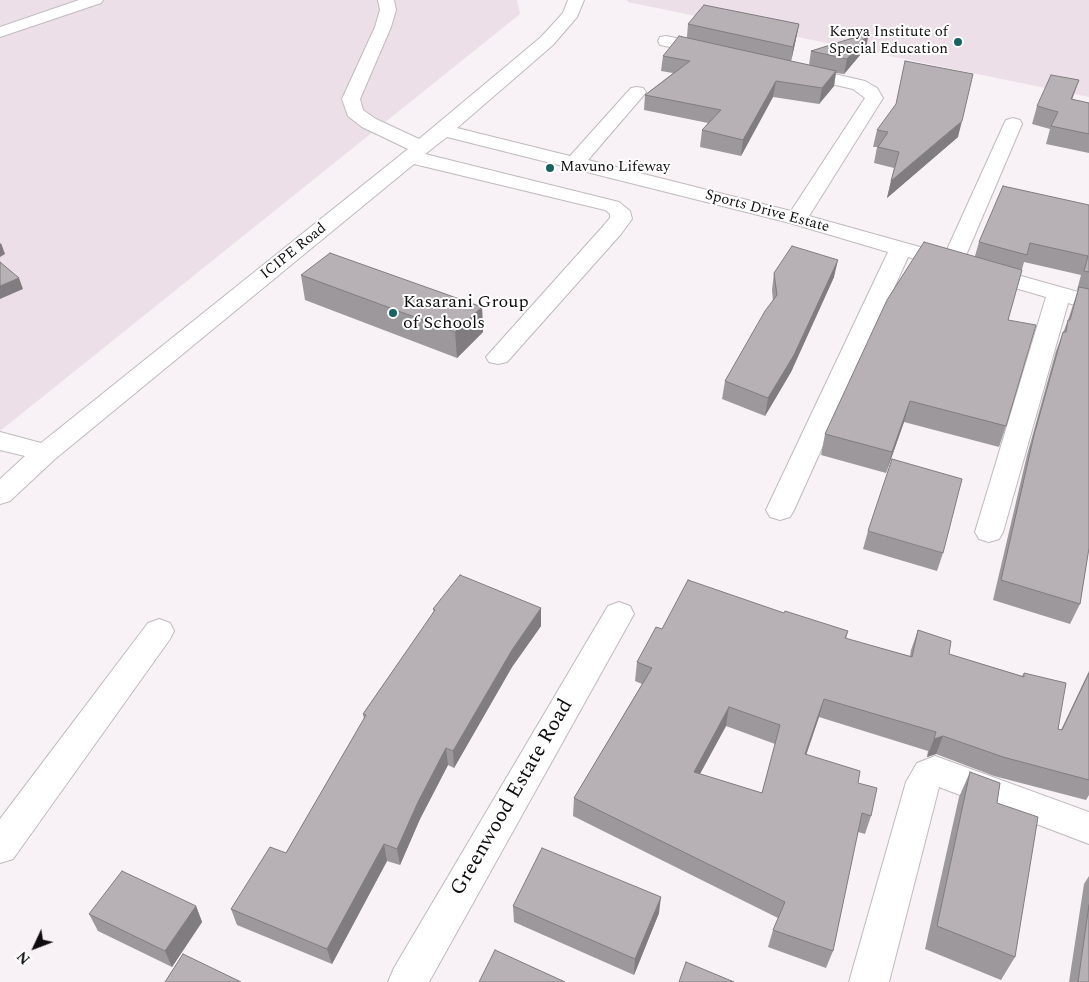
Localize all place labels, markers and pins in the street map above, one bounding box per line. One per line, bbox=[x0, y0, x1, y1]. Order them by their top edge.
place label: Kenya Institute of Special Education bbox=[829, 24, 948, 59]
marker: Kenya Institute of Special Education bbox=[952, 36, 964, 48]
place label: Mavuno Lifeway bbox=[560, 159, 670, 177]
marker: Mavuno Lifeway bbox=[544, 162, 556, 174]
place label: Kasarani Group of Schools bbox=[403, 292, 529, 334]
marker: Kasarani Group of Schools bbox=[387, 307, 399, 319]

